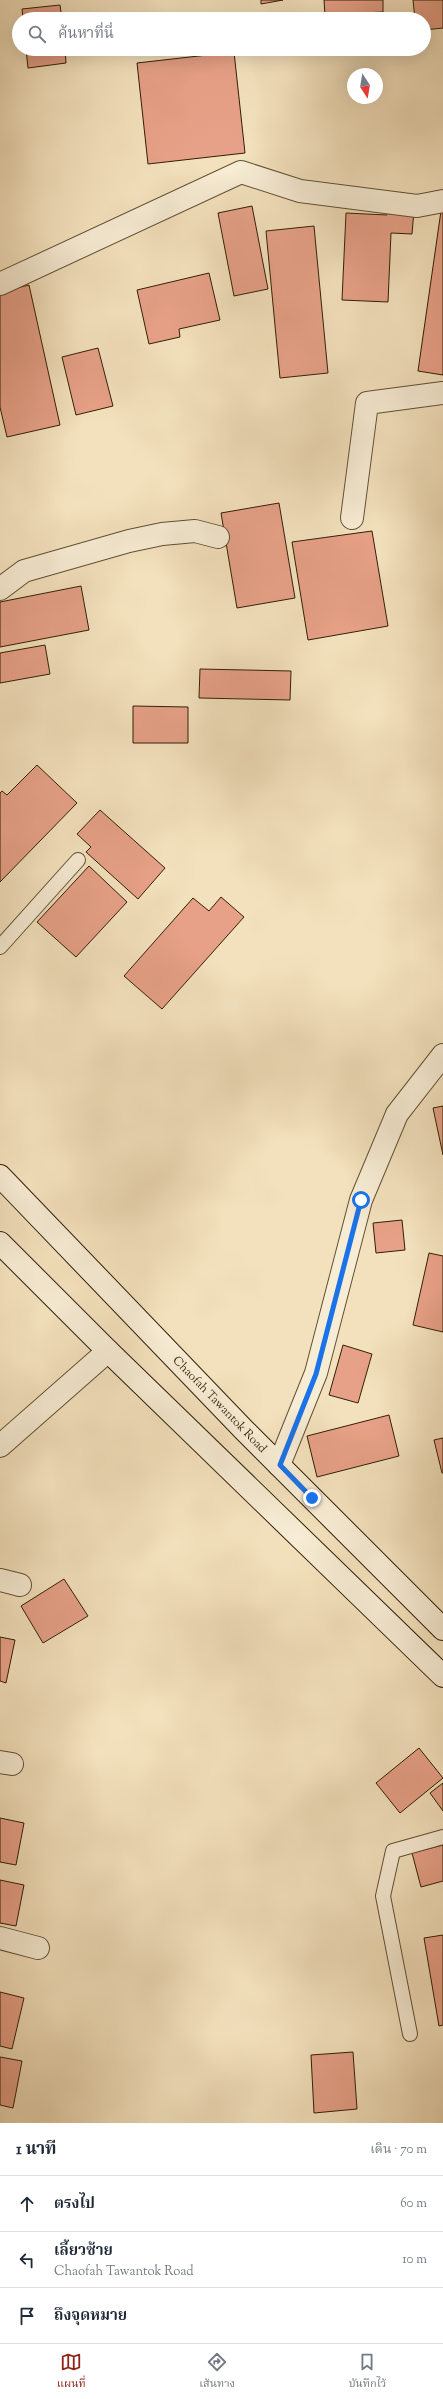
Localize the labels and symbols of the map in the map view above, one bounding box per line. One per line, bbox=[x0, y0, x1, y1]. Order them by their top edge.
north arrow bbox=[347, 68, 383, 104]
route start bbox=[352, 1191, 370, 1209]
street label: Chaofah Tawantok Road bbox=[168, 1352, 271, 1457]
route end bbox=[303, 1489, 321, 1507]

